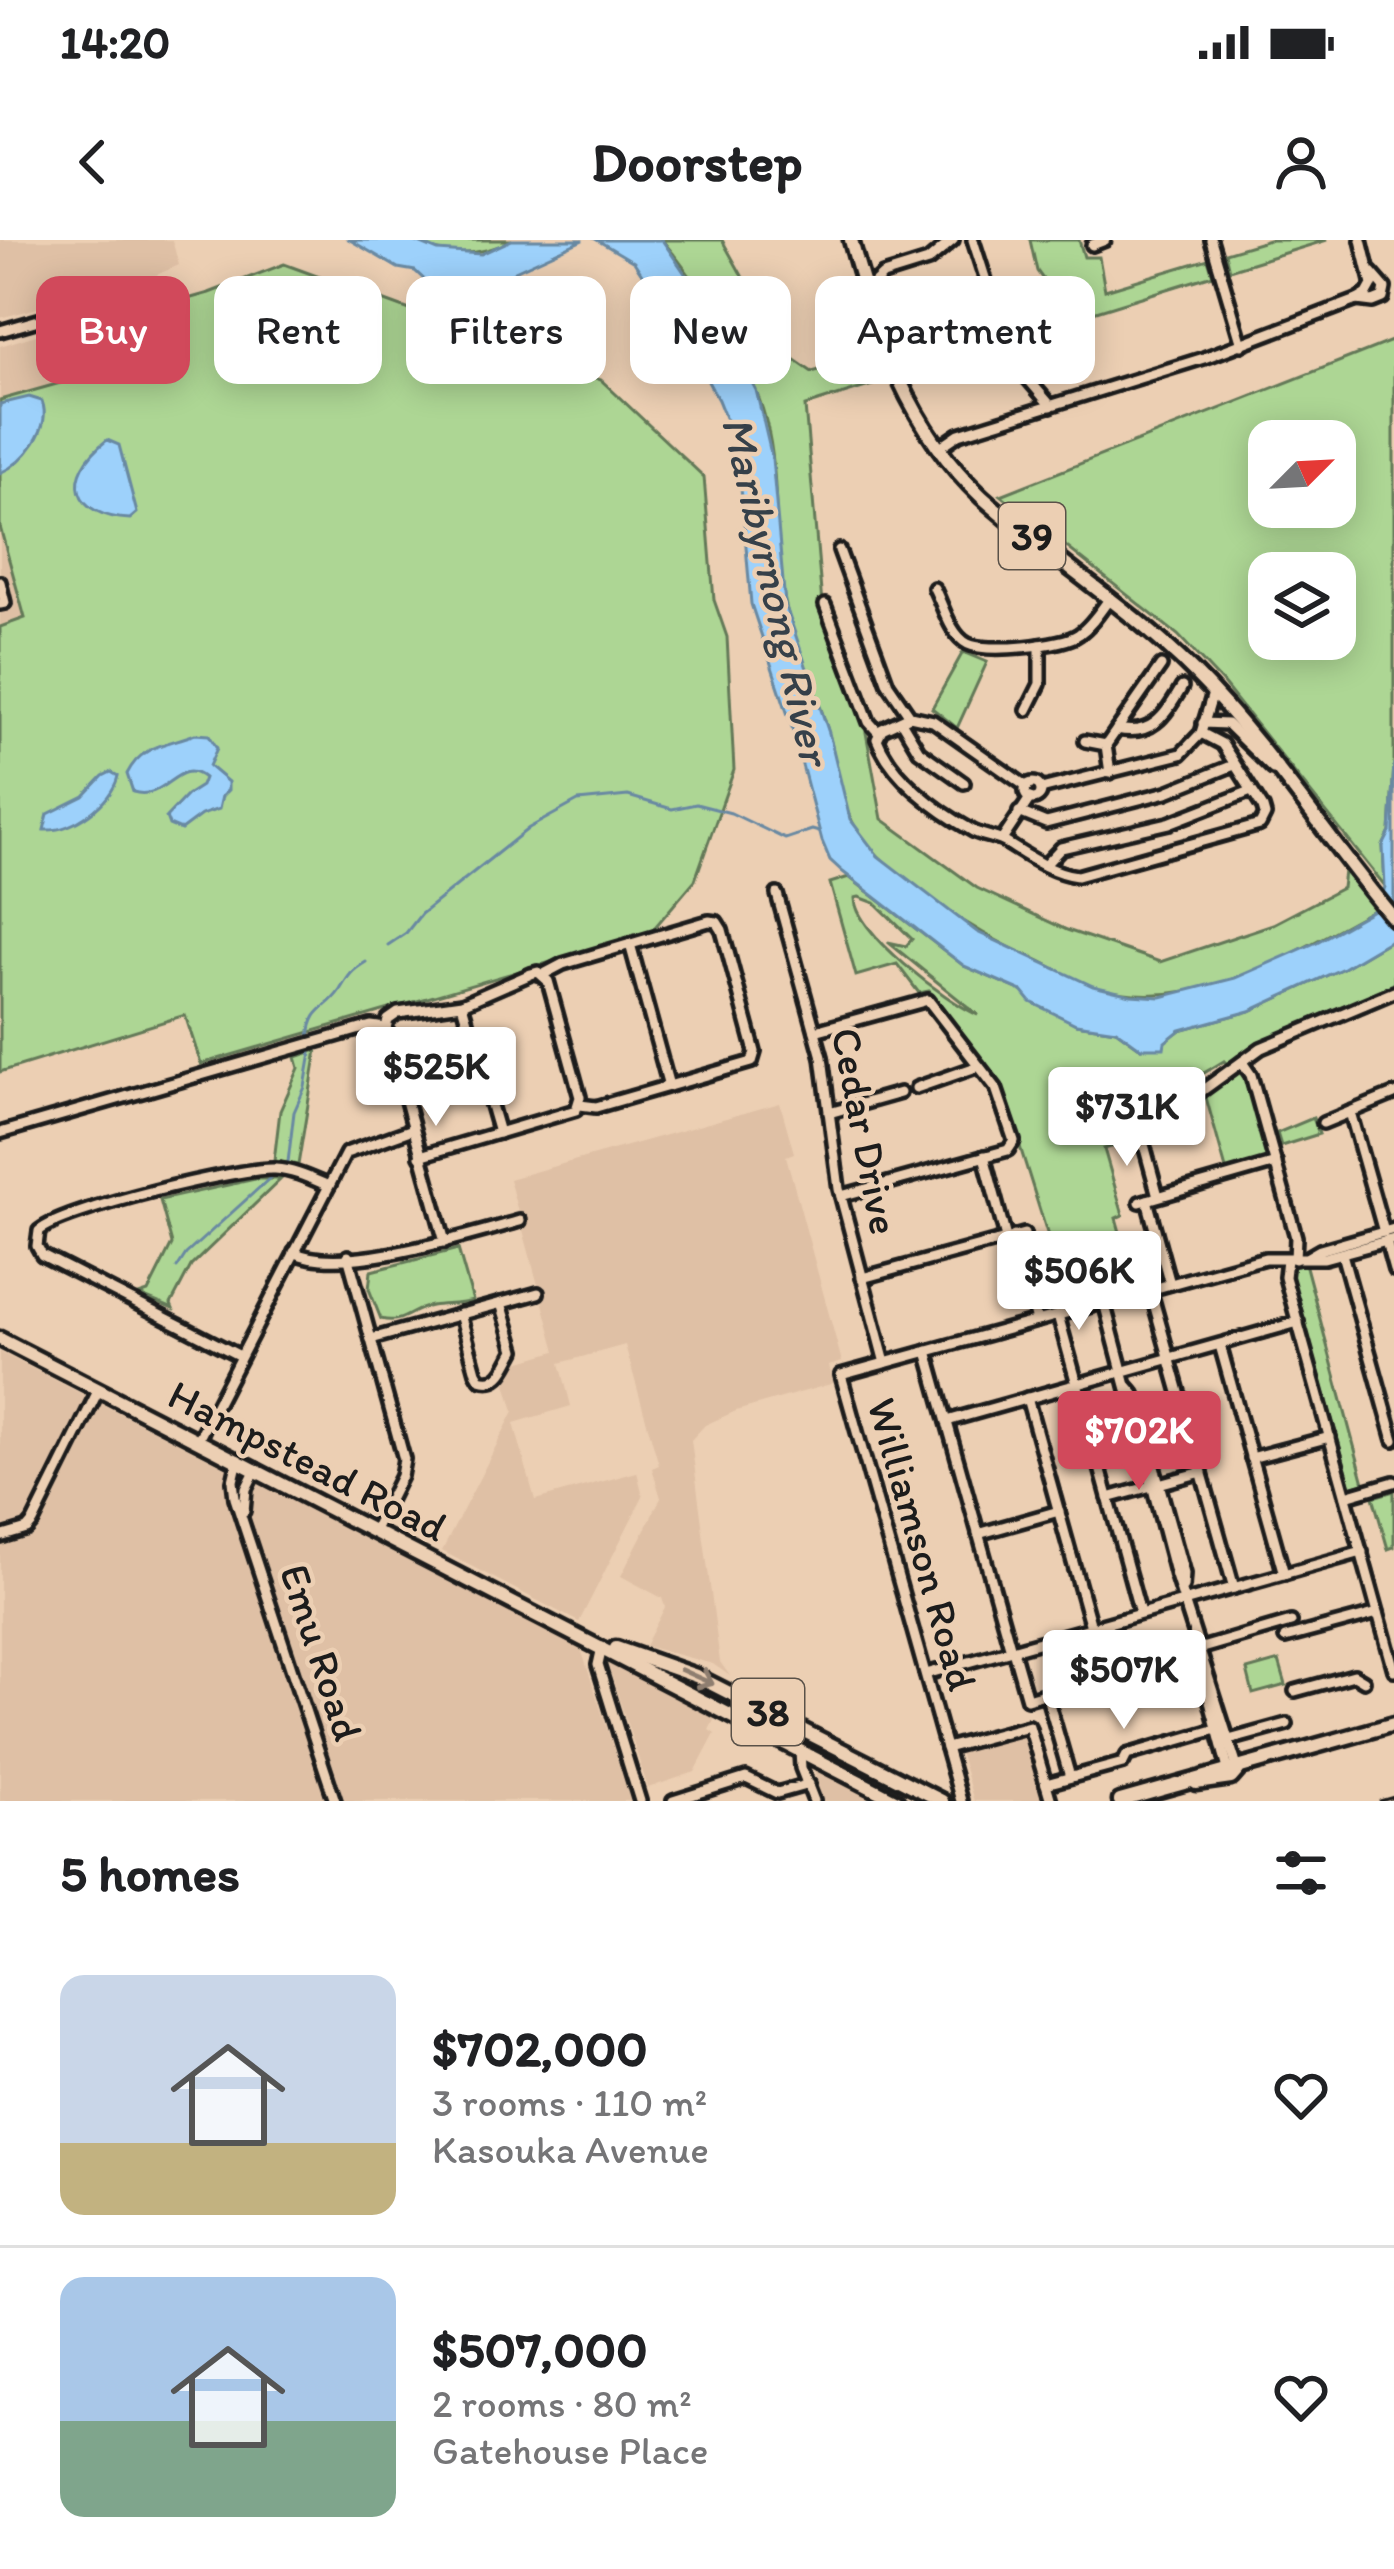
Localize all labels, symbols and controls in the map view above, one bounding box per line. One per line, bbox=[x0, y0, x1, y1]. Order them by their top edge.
text: 14:20 bbox=[60, 15, 170, 69]
icon: back bbox=[60, 129, 126, 195]
icon: person bbox=[1268, 129, 1334, 195]
text: Doorstep bbox=[591, 130, 803, 195]
chip: Buy bbox=[36, 276, 190, 384]
chip: Rent bbox=[214, 276, 382, 384]
chip: Filters bbox=[406, 276, 606, 384]
chip: New bbox=[630, 276, 791, 384]
chip: Apartment bbox=[815, 276, 1095, 384]
water label: Maribyrnong River bbox=[711, 411, 844, 774]
north arrow bbox=[1248, 420, 1356, 528]
map controls bbox=[1248, 420, 1356, 660]
road number: 39 bbox=[999, 503, 1065, 569]
button: layers bbox=[1248, 552, 1356, 660]
street label: Cedar Drive bbox=[820, 1023, 911, 1239]
pin: $525K bbox=[352, 1027, 520, 1129]
text: $525K bbox=[383, 1042, 489, 1089]
pin: $731K bbox=[1043, 1067, 1211, 1169]
text: $731K bbox=[1075, 1082, 1179, 1129]
pin: $506K bbox=[995, 1231, 1163, 1333]
text: $506K bbox=[1024, 1246, 1134, 1293]
street label: Hampstead Road bbox=[160, 1368, 456, 1553]
pin: $702K bbox=[1055, 1391, 1223, 1493]
street label: Williamson Road bbox=[856, 1392, 989, 1696]
text: $702K bbox=[1085, 1406, 1193, 1453]
street label: Emu Road bbox=[269, 1558, 374, 1747]
pin: $507K bbox=[1040, 1630, 1208, 1732]
text: $507K bbox=[1070, 1645, 1178, 1692]
one-way arrow bbox=[678, 1668, 714, 1690]
road number: 38 bbox=[732, 1679, 804, 1745]
icon: filters bbox=[1268, 1840, 1334, 1906]
text: 5 homes bbox=[60, 1843, 240, 1904]
text: $702,000 bbox=[432, 2018, 648, 2079]
icon: home bbox=[156, 2023, 300, 2167]
icon: heart bbox=[1268, 2062, 1334, 2128]
text: 3 rooms · 110 m² bbox=[432, 2079, 707, 2126]
text: Kasouka Avenue bbox=[432, 2126, 709, 2173]
text: $507,000 bbox=[432, 2319, 648, 2380]
icon: home bbox=[156, 2325, 300, 2469]
icon: heart bbox=[1268, 2364, 1334, 2430]
text: 2 rooms · 80 m² bbox=[432, 2380, 692, 2427]
text: Gatehouse Place bbox=[432, 2427, 708, 2474]

